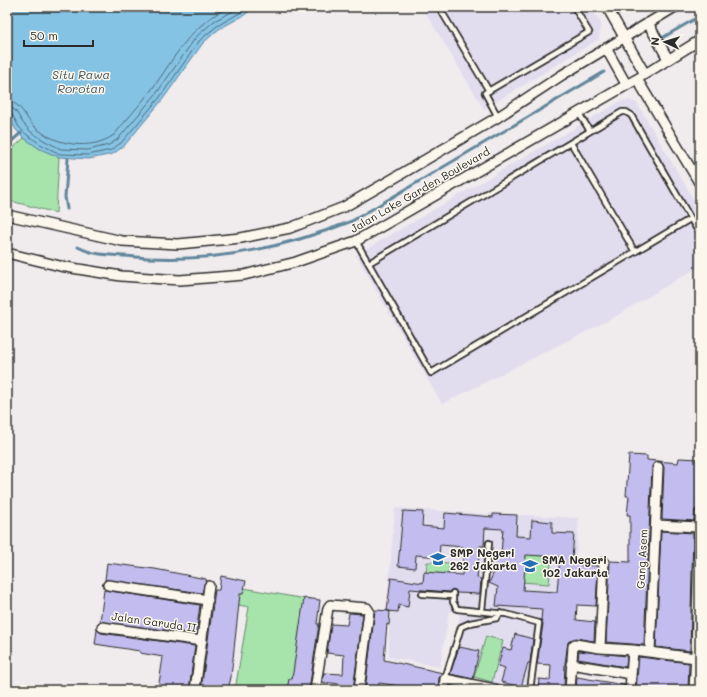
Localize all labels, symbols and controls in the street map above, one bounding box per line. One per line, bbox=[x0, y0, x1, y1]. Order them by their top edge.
scale bar bbox=[24, 22, 93, 48]
north arrow bbox=[645, 22, 685, 62]
text: 50 m bbox=[30, 27, 58, 43]
text: N bbox=[647, 37, 662, 46]
water label: Situ Rawa Rorotan bbox=[52, 66, 110, 96]
street label: Jalan Lake Garden Boulevard bbox=[347, 143, 492, 236]
street label: Gang Asem bbox=[632, 529, 651, 589]
place label: SMP Negeri 262 Jakarta bbox=[450, 545, 517, 573]
school or university icon: SMP Negeri 262 Jakarta bbox=[429, 550, 447, 568]
place label: SMA Negeri 102 Jakarta bbox=[542, 552, 608, 580]
school or university icon: SMA Negeri 102 Jakarta bbox=[521, 557, 539, 575]
street label: Jalan Garuda II bbox=[111, 608, 198, 635]

